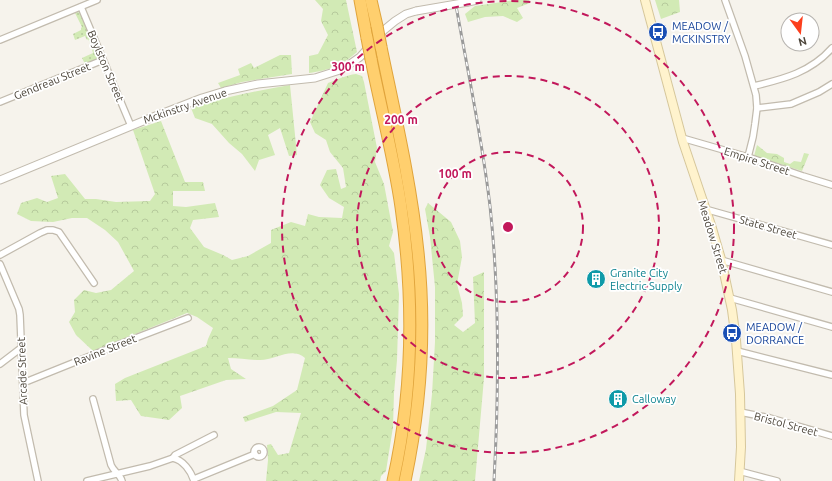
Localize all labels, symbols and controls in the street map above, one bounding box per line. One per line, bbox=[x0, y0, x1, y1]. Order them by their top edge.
north arrow bbox=[780, 12, 820, 52]
place label: MEADOW / MCKINSTRY bbox=[672, 20, 731, 45]
bus stop icon: MEADOW / MCKINSTRY bbox=[647, 21, 669, 43]
street label: Boylston Street bbox=[86, 28, 127, 104]
text: N bbox=[797, 35, 808, 49]
street label: Gendreau Street bbox=[12, 60, 93, 102]
text: 300 m bbox=[331, 60, 365, 73]
street label: Mckinstry Avenue bbox=[142, 86, 228, 126]
text: 200 m bbox=[384, 113, 418, 126]
street label: Empire Street bbox=[723, 145, 792, 177]
text: 100 m bbox=[438, 167, 472, 180]
street label: Meadow Street bbox=[696, 199, 730, 276]
street label: State Street bbox=[738, 213, 799, 241]
centre of rings bbox=[501, 220, 515, 234]
place label: Granite City Electric Supply bbox=[610, 267, 683, 292]
building icon: Granite City Electric Supply bbox=[585, 268, 607, 290]
place label: MEADOW / DORRANCE bbox=[746, 321, 804, 346]
bus stop icon: MEADOW / DORRANCE bbox=[721, 322, 743, 344]
street label: Ravine Street bbox=[72, 332, 139, 368]
street label: Arcade Street bbox=[15, 336, 29, 405]
building icon: Calloway bbox=[607, 388, 629, 410]
place label: Calloway bbox=[632, 393, 677, 405]
street label: Bristol Street bbox=[753, 410, 820, 438]

